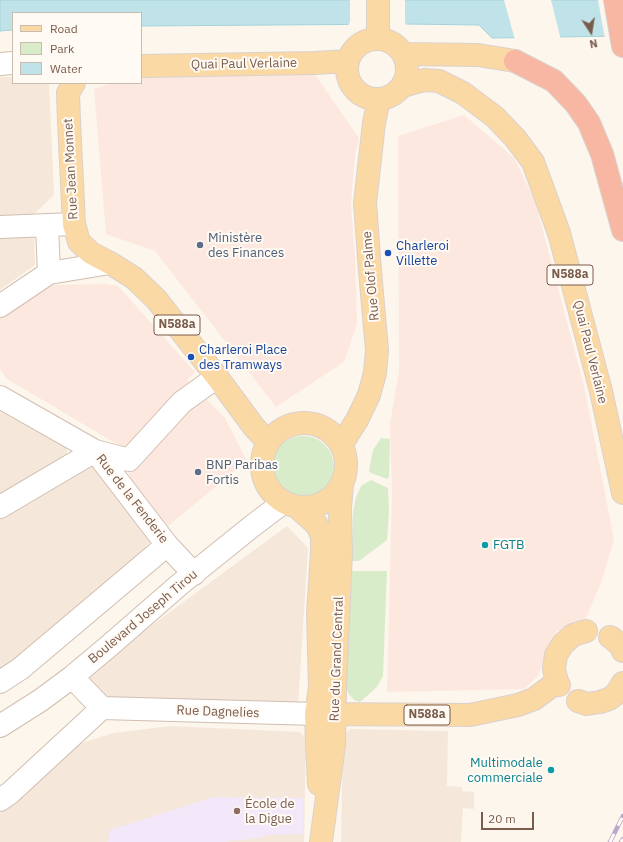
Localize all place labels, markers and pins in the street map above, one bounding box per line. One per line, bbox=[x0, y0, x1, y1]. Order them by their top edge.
place label: Ministère des Finances bbox=[208, 230, 284, 261]
place label: Charleroi Villette bbox=[396, 238, 449, 269]
marker: Ministère des Finances bbox=[195, 240, 205, 250]
marker: Charleroi Villette bbox=[383, 248, 393, 258]
place label: Charleroi Place des Tramways bbox=[199, 342, 287, 373]
marker: Charleroi Place des Tramways bbox=[186, 352, 196, 362]
place label: BNP Paribas Fortis bbox=[206, 457, 278, 488]
marker: BNP Paribas Fortis bbox=[193, 467, 203, 477]
place label: FGTB bbox=[493, 537, 525, 553]
marker: FGTB bbox=[480, 540, 490, 550]
place label: Multimodale commerciale bbox=[467, 755, 543, 786]
marker: Multimodale commerciale bbox=[546, 765, 556, 775]
place label: École de la Digue bbox=[245, 796, 295, 827]
marker: École de la Digue bbox=[232, 806, 242, 816]

